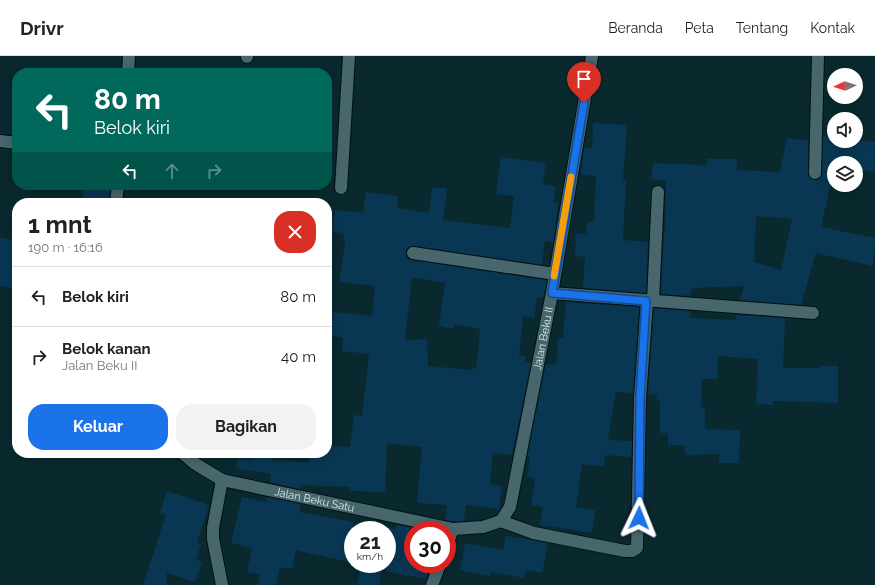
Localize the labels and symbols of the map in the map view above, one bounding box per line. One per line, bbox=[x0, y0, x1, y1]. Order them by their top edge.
pin bbox=[567, 62, 601, 103]
north arrow bbox=[827, 68, 863, 104]
street label: Jalan Beku II bbox=[531, 306, 556, 371]
street label: Jalan Beku Satu bbox=[273, 485, 356, 515]
position arrow bbox=[618, 497, 660, 539]
speed limit sign: 30 bbox=[404, 521, 456, 573]

